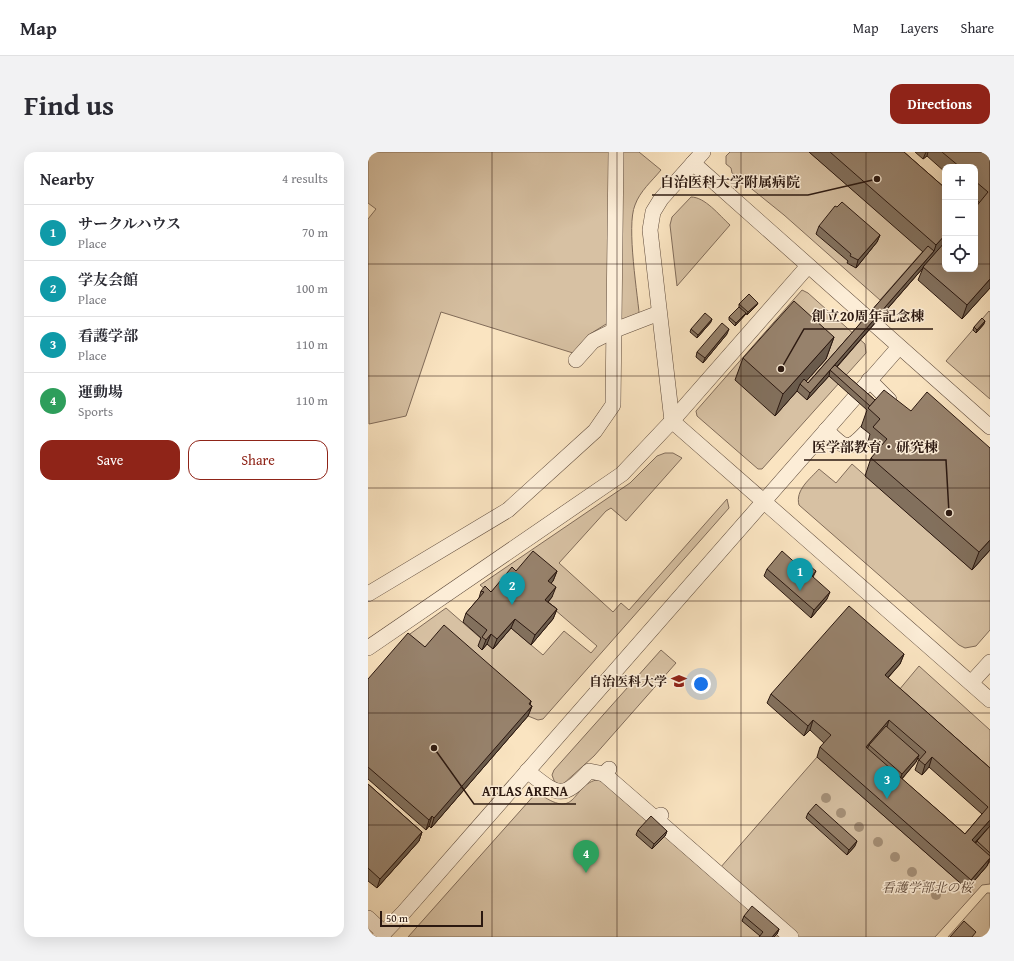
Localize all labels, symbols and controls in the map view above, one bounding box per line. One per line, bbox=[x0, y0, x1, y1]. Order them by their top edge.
text: Map bbox=[20, 14, 57, 42]
text: Map bbox=[853, 18, 879, 38]
text: Layers bbox=[901, 18, 939, 38]
text: Share bbox=[961, 18, 994, 38]
text: Find us bbox=[24, 84, 114, 125]
button: Directions bbox=[890, 84, 990, 124]
map controls bbox=[942, 164, 978, 272]
button: + bbox=[942, 164, 978, 200]
text: Nearby bbox=[40, 166, 94, 191]
text: 4 results bbox=[282, 169, 328, 188]
callout: 自治医科大学附属病院 bbox=[652, 169, 808, 195]
text: 自治医科大学附属病院 bbox=[660, 172, 800, 192]
button: − bbox=[942, 200, 978, 236]
text: サークルハウス bbox=[78, 213, 181, 234]
text: 1 bbox=[50, 223, 56, 242]
text: 70 m bbox=[302, 223, 328, 242]
text: Place bbox=[78, 234, 107, 253]
button: locate bbox=[942, 236, 978, 272]
text: 学友会館 bbox=[78, 269, 138, 290]
text: 2 bbox=[50, 279, 56, 298]
text: 100 m bbox=[296, 279, 328, 298]
text: Place bbox=[78, 290, 107, 309]
callout: 創立20周年記念棟 bbox=[804, 303, 933, 329]
text: 創立20周年記念棟 bbox=[812, 306, 924, 326]
text: 看護学部 bbox=[78, 325, 138, 346]
text: 3 bbox=[50, 335, 56, 354]
text: 110 m bbox=[296, 335, 328, 354]
text: Place bbox=[78, 346, 107, 365]
text: 運動場 bbox=[78, 381, 123, 402]
text: 4 bbox=[50, 391, 56, 410]
text: 110 m bbox=[296, 391, 328, 410]
text: Sports bbox=[78, 402, 113, 421]
callout: 医学部教育・研究棟 bbox=[804, 434, 946, 460]
text: 医学部教育・研究棟 bbox=[812, 437, 938, 457]
button: Save bbox=[40, 440, 180, 480]
button: Share bbox=[188, 440, 328, 480]
pin: 1 bbox=[787, 558, 813, 591]
pin: 2 bbox=[499, 572, 525, 605]
place label: 自治医科大学 bbox=[589, 672, 667, 691]
school or university icon: 自治医科大学 bbox=[670, 672, 688, 690]
your location bbox=[691, 674, 711, 694]
pin: 3 bbox=[874, 766, 900, 799]
callout: ATLAS ARENA bbox=[474, 778, 576, 804]
text: ATLAS ARENA bbox=[482, 781, 568, 801]
pin: 4 bbox=[573, 840, 599, 873]
park label: 看護学部北の桜 bbox=[881, 878, 975, 897]
scale bar bbox=[380, 909, 483, 928]
text: 50 m bbox=[386, 910, 408, 926]

